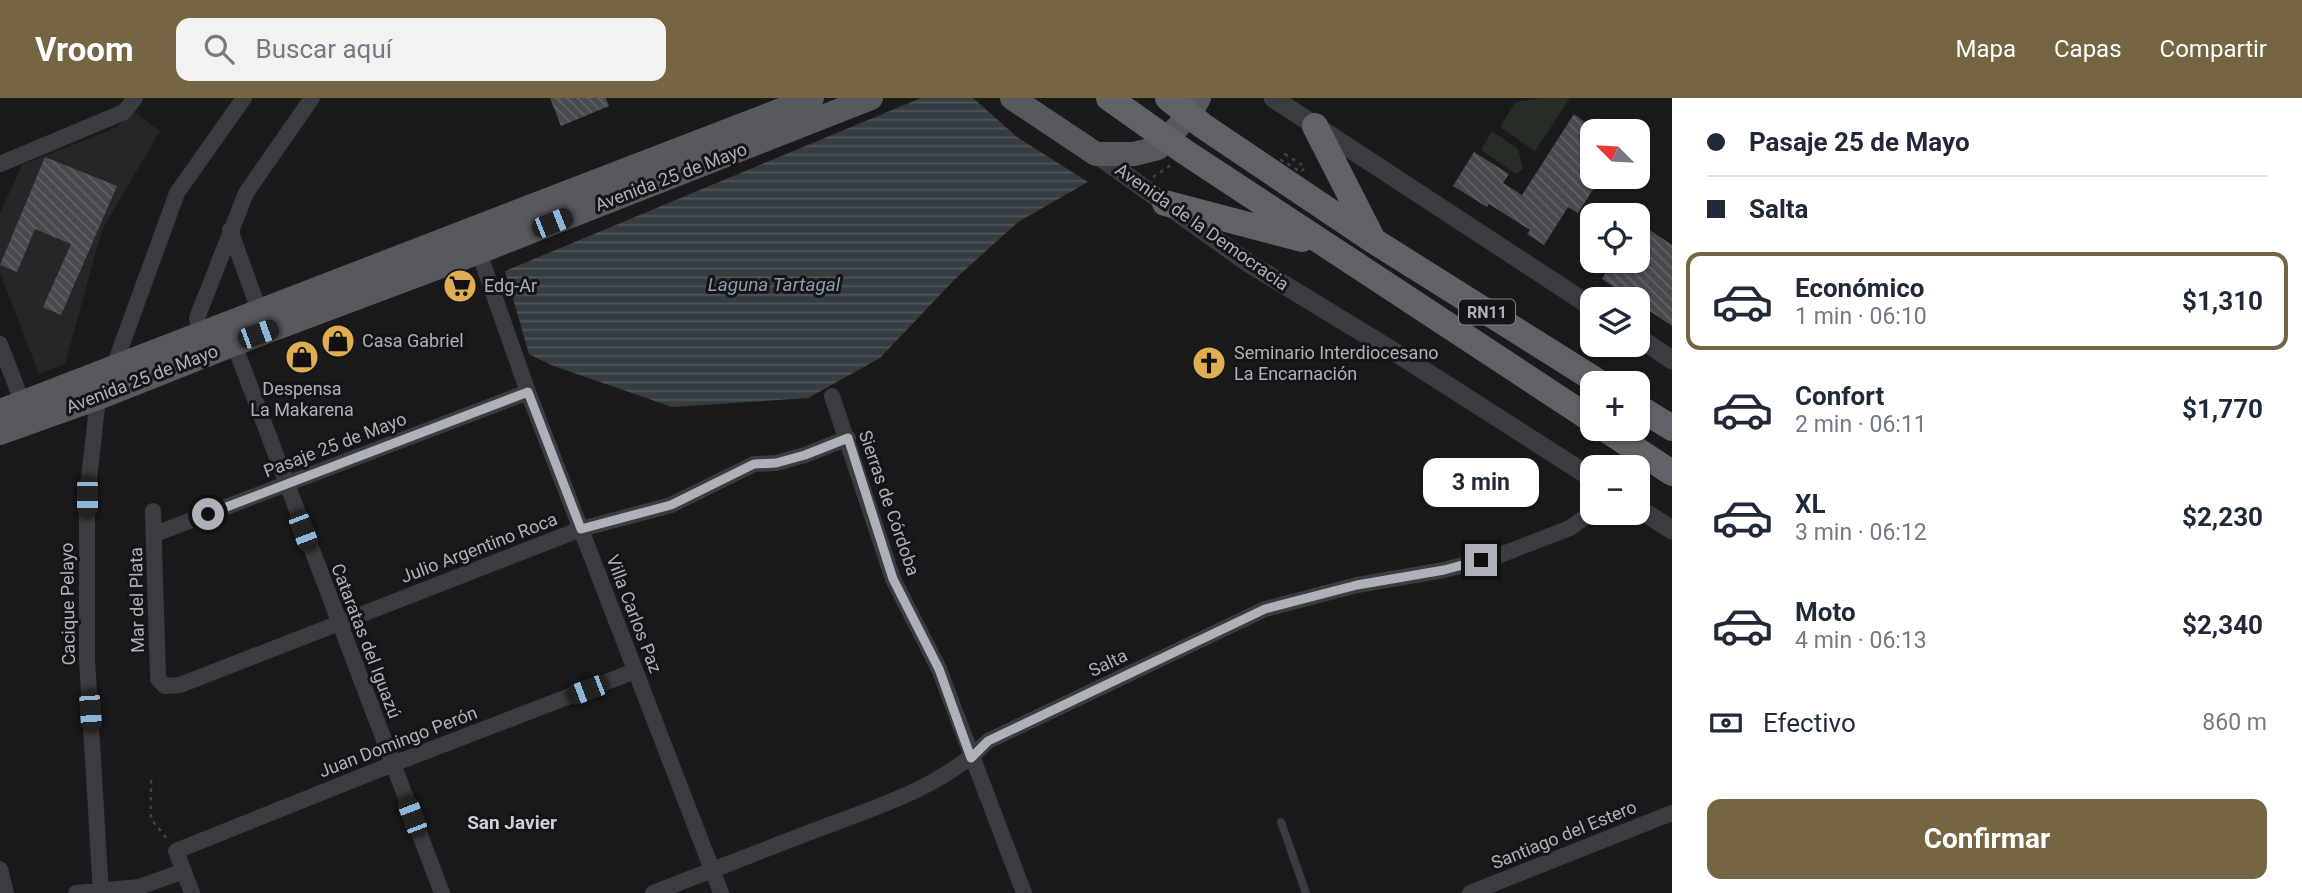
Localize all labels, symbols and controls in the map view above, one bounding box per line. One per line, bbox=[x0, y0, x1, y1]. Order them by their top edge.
search box bbox=[176, 18, 666, 81]
text: Vroom bbox=[35, 30, 134, 69]
icon: search bbox=[200, 30, 238, 68]
text: Buscar aquí bbox=[256, 34, 392, 64]
text: Mapa bbox=[1955, 35, 2016, 63]
text: Capas bbox=[2054, 35, 2122, 63]
text: Compartir bbox=[2160, 35, 2267, 63]
north arrow bbox=[1580, 119, 1650, 189]
map controls bbox=[1580, 119, 1650, 525]
text: Pasaje 25 de Mayo bbox=[1749, 127, 1970, 157]
street label: Avenida 25 de Mayo bbox=[592, 138, 750, 215]
street label: Avenida de la Democracia bbox=[1112, 159, 1293, 295]
text: Salta bbox=[1749, 194, 1809, 224]
button: locate bbox=[1580, 203, 1650, 273]
car bbox=[529, 205, 576, 241]
supermarket icon: Edg-Ar bbox=[441, 267, 479, 305]
icon: car bbox=[1711, 270, 1774, 333]
water label: Laguna Tartagal bbox=[708, 273, 841, 296]
text: Económico bbox=[1795, 273, 1924, 303]
place label: Edg-Ar bbox=[484, 275, 537, 296]
text: $1,310 bbox=[2182, 286, 2263, 316]
button: layers bbox=[1580, 287, 1650, 357]
road number: RN11 bbox=[1459, 300, 1515, 325]
text: 1 min · 06:10 bbox=[1795, 303, 1927, 330]
car bbox=[235, 317, 282, 351]
shop icon: Casa Gabriel bbox=[319, 322, 357, 360]
place label: Casa Gabriel bbox=[362, 330, 464, 351]
shop icon: Despensa La Makarena bbox=[283, 338, 321, 376]
street label: Avenida 25 de Mayo bbox=[63, 340, 221, 417]
place label: Seminario Interdiocesano La Encarnación bbox=[1234, 342, 1439, 384]
church icon: Seminario Interdiocesano La Encarnación bbox=[1190, 344, 1228, 382]
button: + bbox=[1580, 371, 1650, 441]
place label: Despensa La Makarena bbox=[250, 378, 354, 420]
icon: car bbox=[1711, 378, 1774, 441]
text: Confort bbox=[1795, 381, 1884, 411]
text: $1,770 bbox=[2182, 394, 2263, 424]
street label: Pasaje 25 de Mayo bbox=[260, 408, 409, 481]
text: 2 min · 06:11 bbox=[1795, 411, 1927, 438]
street label: Sierras de Córdoba bbox=[855, 427, 924, 578]
button: − bbox=[1580, 455, 1650, 525]
callout: 3 min bbox=[1423, 458, 1539, 508]
text: 3 min bbox=[1452, 469, 1510, 496]
car bbox=[77, 476, 98, 518]
icon: car bbox=[1711, 486, 1774, 549]
text: XL bbox=[1795, 489, 1826, 519]
route start bbox=[192, 498, 224, 530]
text: $2,230 bbox=[2182, 502, 2263, 532]
car bbox=[286, 508, 321, 554]
street label: Julio Argentino Roca bbox=[398, 508, 560, 587]
text: 3 min · 06:12 bbox=[1795, 519, 1927, 546]
street label: Cacique Pelayo bbox=[56, 542, 79, 666]
route end bbox=[1465, 544, 1497, 576]
street label: Mar del Plata bbox=[125, 547, 148, 653]
street label: Villa Carlos Paz bbox=[602, 552, 667, 676]
street label: Cataratas del Iguazú bbox=[327, 560, 406, 721]
icon: car bbox=[1711, 594, 1774, 657]
text: Moto bbox=[1795, 597, 1856, 627]
text: $2,340 bbox=[2182, 610, 2263, 640]
text: 4 min · 06:13 bbox=[1795, 627, 1927, 654]
street label: Salta bbox=[1085, 644, 1131, 681]
car bbox=[564, 673, 611, 707]
car bbox=[79, 689, 102, 733]
street label: Juan Domingo Perón bbox=[316, 702, 480, 781]
icon: cash bbox=[1707, 704, 1745, 742]
text: Efectivo bbox=[1763, 708, 1856, 738]
text: 860 m bbox=[2202, 709, 2267, 736]
car bbox=[395, 793, 430, 839]
street label: Santiago del Estero bbox=[1488, 796, 1640, 873]
button: Confirmar bbox=[1707, 799, 2267, 879]
district label: San Javier bbox=[467, 811, 557, 834]

